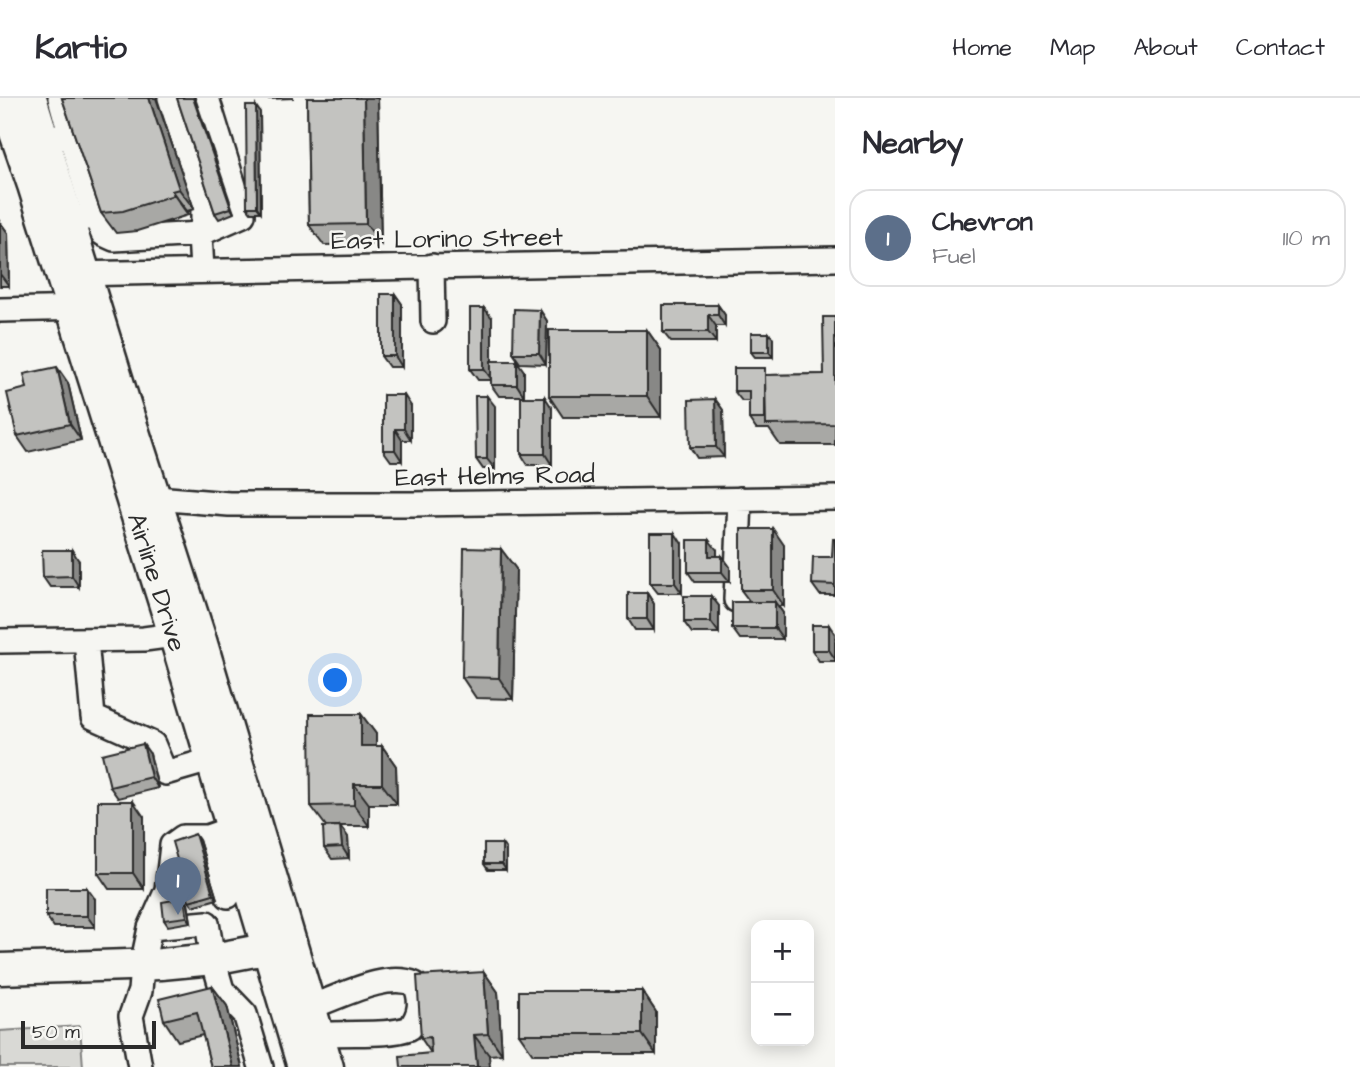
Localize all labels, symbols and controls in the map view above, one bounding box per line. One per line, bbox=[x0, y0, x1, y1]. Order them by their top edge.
text: Kartio bbox=[35, 25, 127, 71]
text: Home bbox=[952, 31, 1012, 65]
text: Map bbox=[1050, 31, 1095, 65]
text: About bbox=[1133, 31, 1198, 65]
text: Contact bbox=[1236, 31, 1325, 65]
text: Nearby bbox=[863, 123, 963, 165]
text: Chevron bbox=[932, 204, 1033, 240]
street label: East Lorino Street bbox=[331, 219, 564, 259]
text: 1 bbox=[887, 222, 889, 254]
text: 110 m bbox=[1282, 222, 1330, 254]
text: Fuel bbox=[932, 240, 976, 272]
street label: East Helms Road bbox=[395, 456, 595, 496]
street label: Airline Drive bbox=[118, 508, 195, 656]
your location bbox=[318, 663, 352, 697]
pin: 1 bbox=[155, 857, 201, 915]
map controls bbox=[751, 920, 814, 1046]
button: + bbox=[751, 920, 814, 983]
button: − bbox=[751, 983, 814, 1046]
scale bar bbox=[21, 1018, 156, 1050]
text: 50 m bbox=[32, 1019, 80, 1046]

